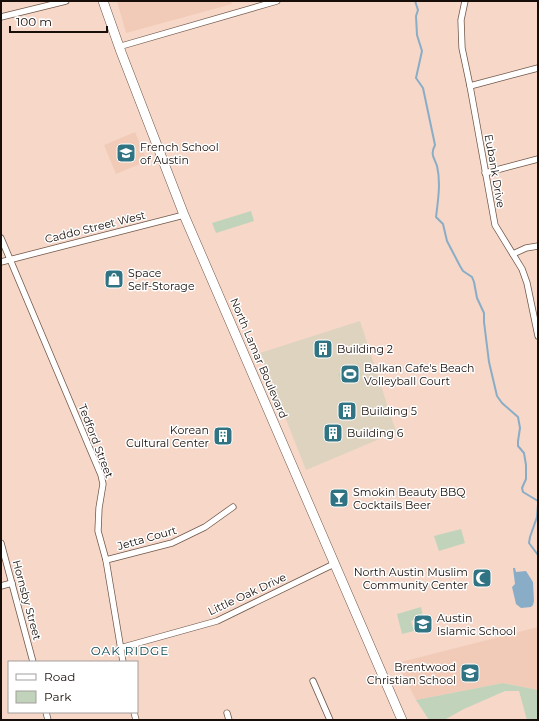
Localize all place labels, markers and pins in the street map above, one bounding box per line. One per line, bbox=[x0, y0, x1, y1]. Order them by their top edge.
place label: French School of Austin bbox=[140, 140, 219, 167]
school or university icon: French School of Austin bbox=[115, 142, 137, 164]
place label: Space Self-Storage bbox=[128, 266, 195, 293]
shop icon: Space Self-Storage bbox=[103, 268, 125, 290]
building icon: Building 2 bbox=[312, 338, 334, 360]
place label: Building 2 bbox=[337, 342, 393, 356]
place label: Balkan Cafe's Beach Volleyball Court bbox=[364, 361, 475, 388]
sports icon: Balkan Cafe's Beach Volleyball Court bbox=[339, 363, 361, 385]
building icon: Building 5 bbox=[336, 400, 358, 422]
place label: Building 5 bbox=[361, 404, 417, 418]
building icon: Building 6 bbox=[322, 422, 344, 444]
place label: Korean Cultural Center bbox=[126, 423, 209, 450]
building icon: Korean Cultural Center bbox=[212, 425, 234, 447]
place label: Building 6 bbox=[347, 426, 404, 440]
place label: Smokin Beauty BBQ Cocktails Beer bbox=[353, 485, 466, 512]
bar icon: Smokin Beauty BBQ Cocktails Beer bbox=[328, 487, 350, 509]
place label: North Austin Muslim Community Center bbox=[354, 565, 468, 592]
mosque icon: North Austin Muslim Community Center bbox=[471, 567, 493, 589]
place label: Austin Islamic School bbox=[437, 611, 516, 638]
school or university icon: Austin Islamic School bbox=[412, 613, 434, 635]
place label: Brentwood Christian School bbox=[367, 660, 456, 687]
school or university icon: Brentwood Christian School bbox=[459, 662, 481, 684]

